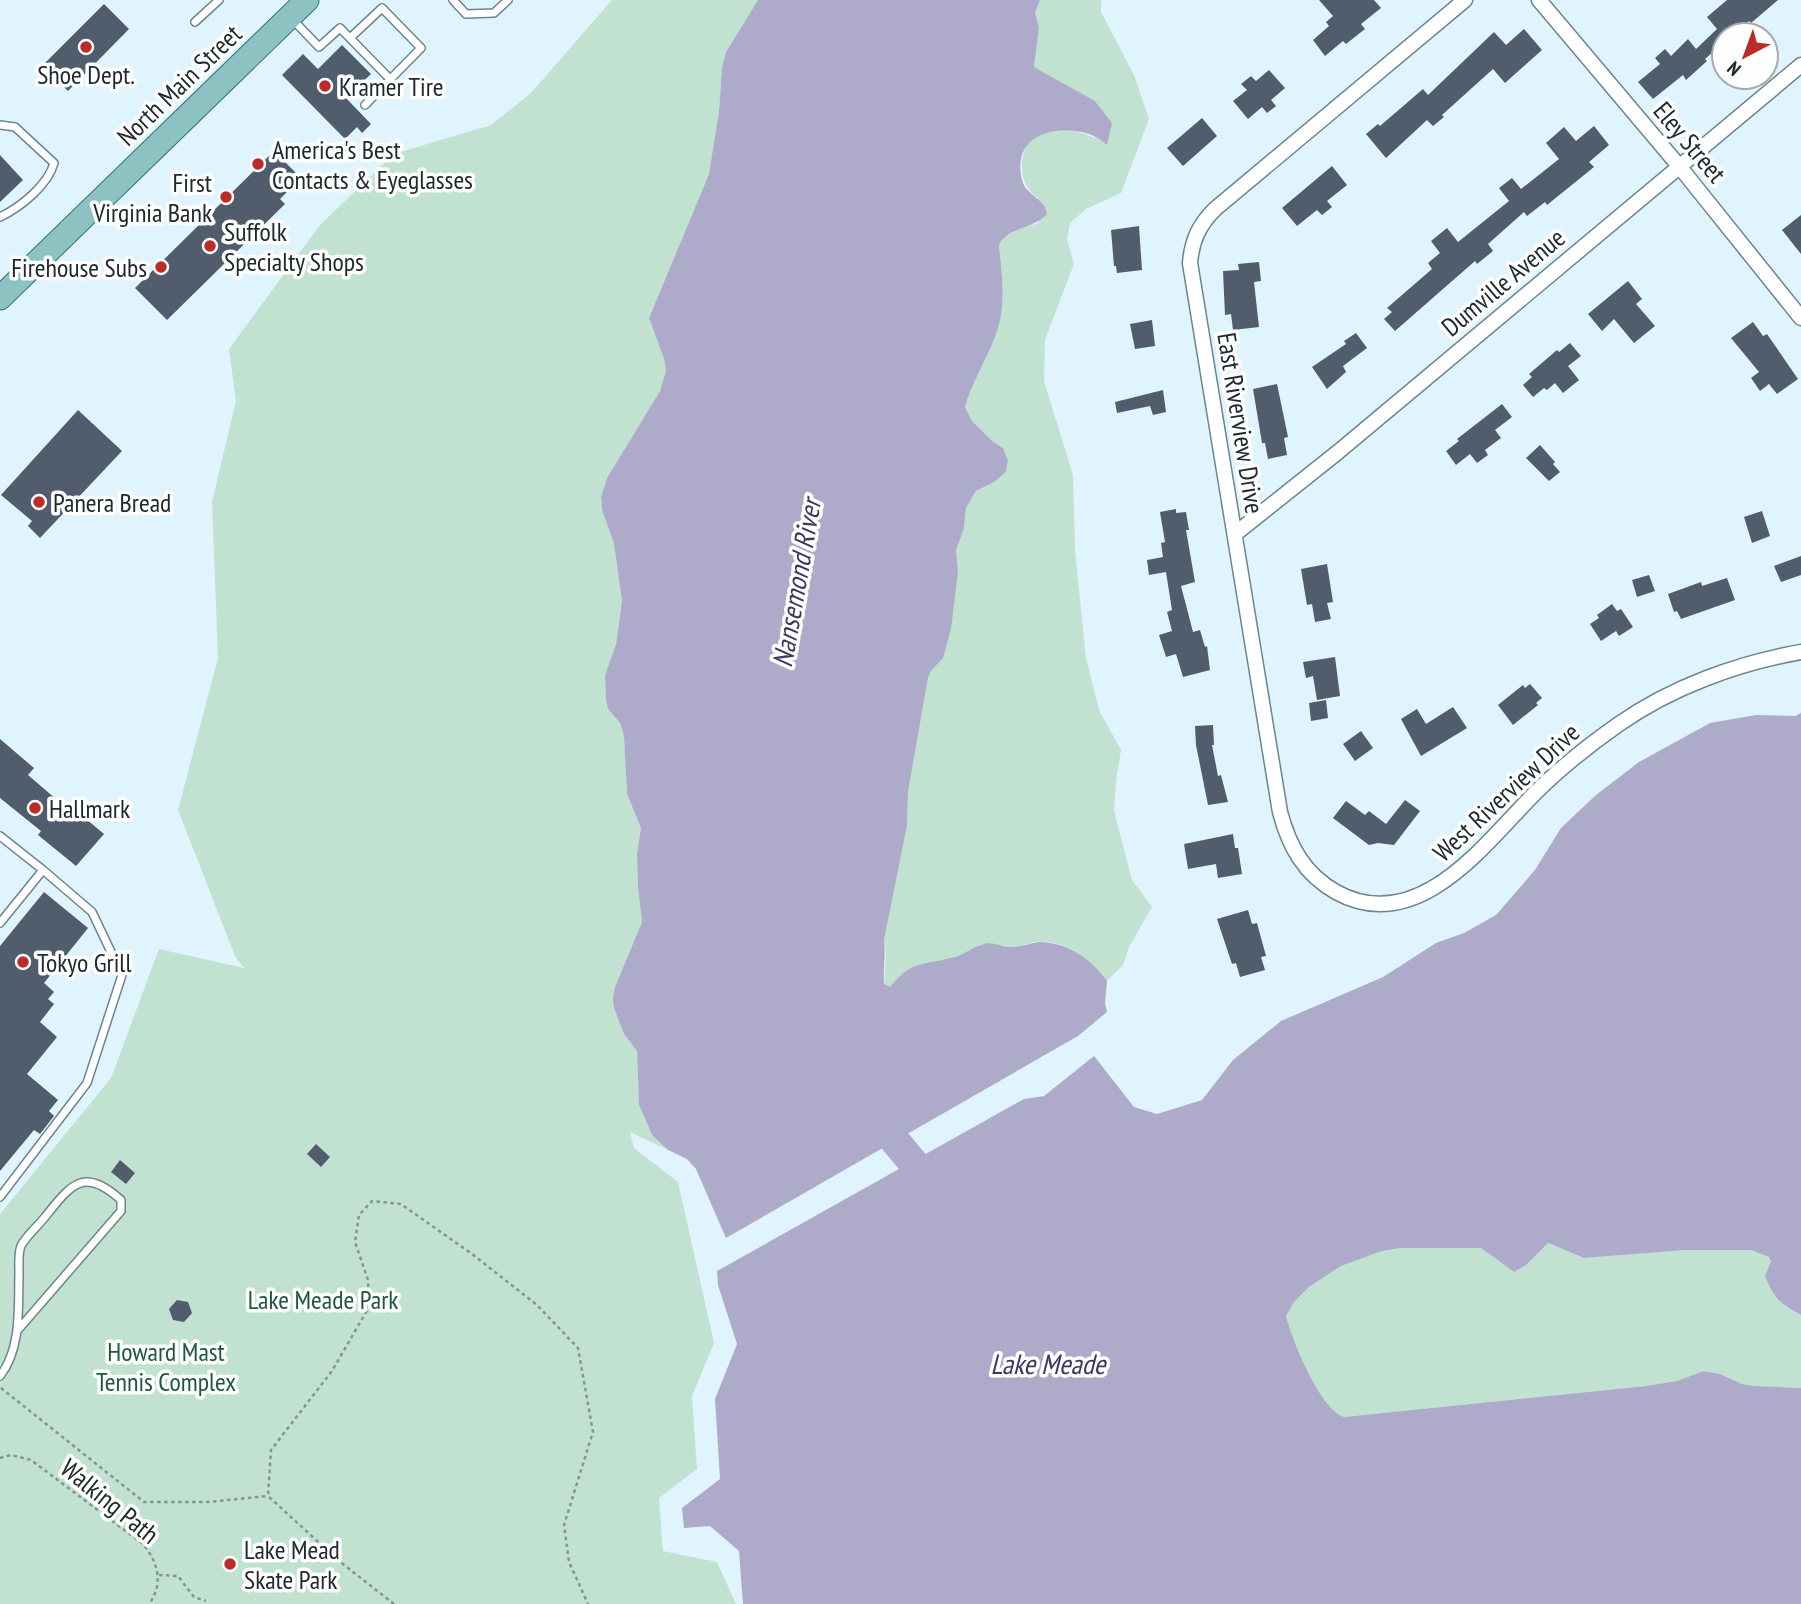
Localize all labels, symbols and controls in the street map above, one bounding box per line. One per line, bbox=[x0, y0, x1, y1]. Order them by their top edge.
street label: North Main Street bbox=[110, 17, 248, 153]
north arrow bbox=[1710, 21, 1780, 91]
marker: Shoe Dept. bbox=[78, 39, 94, 55]
text: N bbox=[1722, 56, 1746, 81]
place label: Shoe Dept. bbox=[37, 58, 135, 91]
place label: Kramer Tire bbox=[339, 70, 444, 103]
marker: Kramer Tire bbox=[317, 78, 333, 94]
street label: Eley Street bbox=[1647, 95, 1733, 189]
place label: America's Best Contacts & Eyeglasses bbox=[272, 133, 473, 196]
marker: America's Best Contacts & Eyeglasses bbox=[250, 156, 266, 172]
place label: First Virginia Bank bbox=[92, 166, 212, 229]
marker: First Virginia Bank bbox=[218, 189, 234, 205]
place label: Suffolk Specialty Shops bbox=[224, 215, 364, 278]
street label: Dumville Avenue bbox=[1435, 221, 1571, 343]
marker: Suffolk Specialty Shops bbox=[202, 238, 218, 254]
place label: Firehouse Subs bbox=[11, 251, 147, 284]
marker: Firehouse Subs bbox=[153, 259, 169, 275]
street label: East Riverview Drive bbox=[1210, 330, 1272, 516]
place label: Panera Bread bbox=[53, 486, 171, 519]
water label: Nansemond River bbox=[763, 492, 830, 670]
marker: Panera Bread bbox=[31, 494, 47, 510]
street label: West Riverview Drive bbox=[1426, 716, 1586, 868]
place label: Hallmark bbox=[49, 792, 130, 825]
marker: Hallmark bbox=[27, 800, 43, 816]
place label: Tokyo Grill bbox=[37, 946, 131, 979]
marker: Tokyo Grill bbox=[15, 954, 31, 970]
park label: Lake Meade Park bbox=[248, 1283, 398, 1316]
park label: Howard Mast Tennis Complex bbox=[96, 1335, 236, 1398]
water label: Lake Meade bbox=[991, 1345, 1108, 1382]
street label: Walking Path bbox=[54, 1451, 166, 1551]
place label: Lake Mead Skate Park bbox=[244, 1533, 340, 1596]
marker: Lake Mead Skate Park bbox=[222, 1556, 238, 1572]

